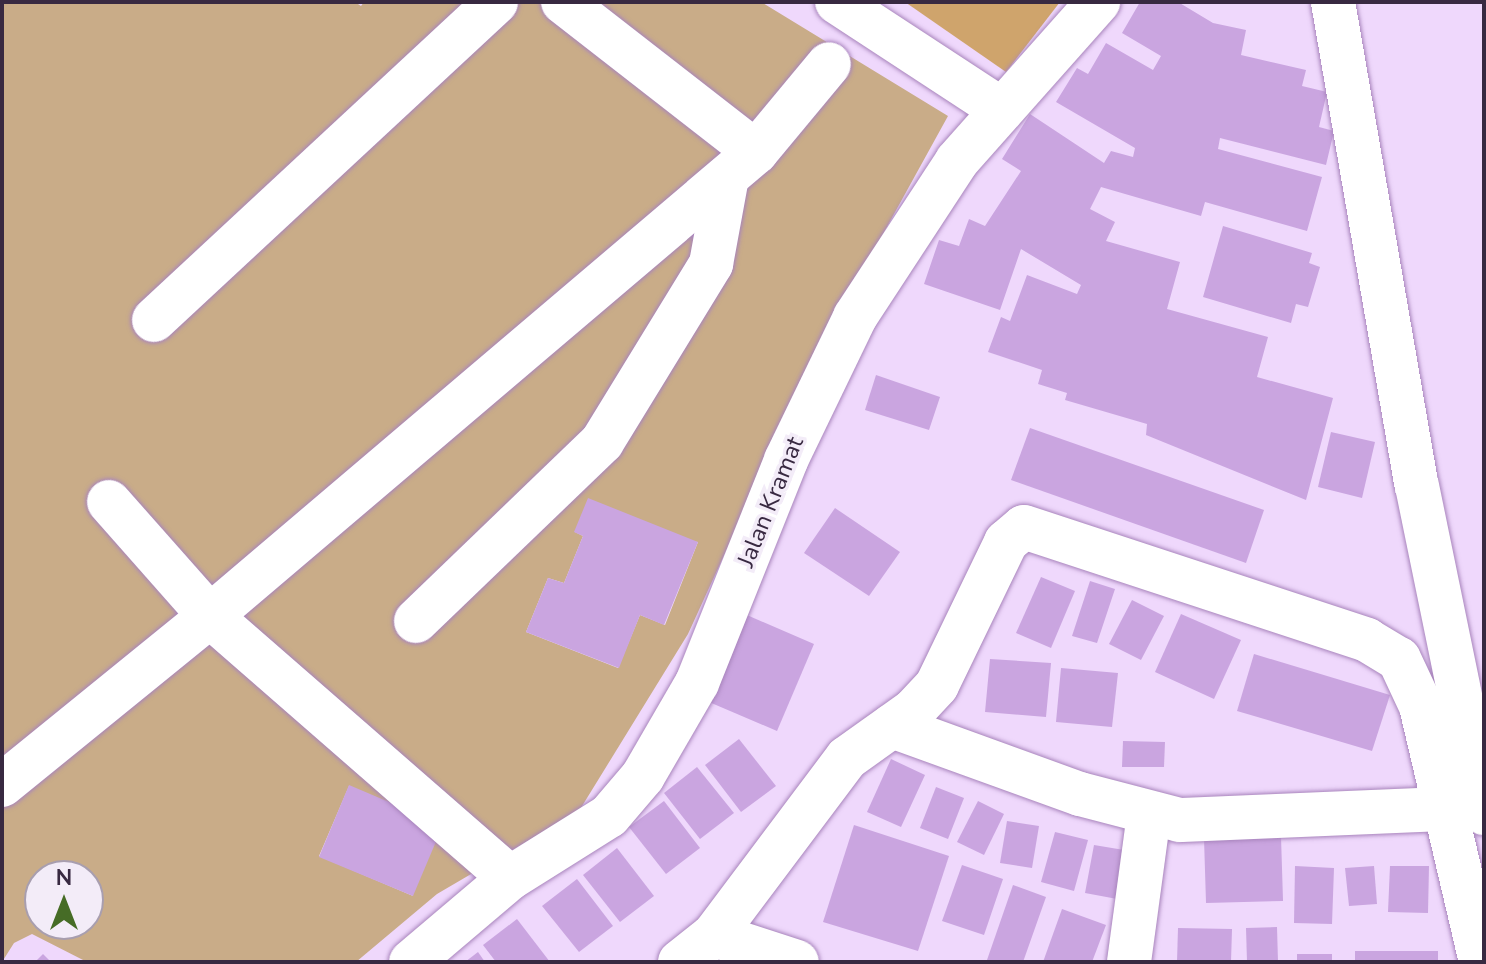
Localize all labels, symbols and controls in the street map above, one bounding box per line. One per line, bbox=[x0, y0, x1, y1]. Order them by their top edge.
street label: Jalan Kramat bbox=[732, 433, 810, 571]
north arrow bbox=[24, 860, 104, 940]
text: N bbox=[56, 863, 72, 893]

